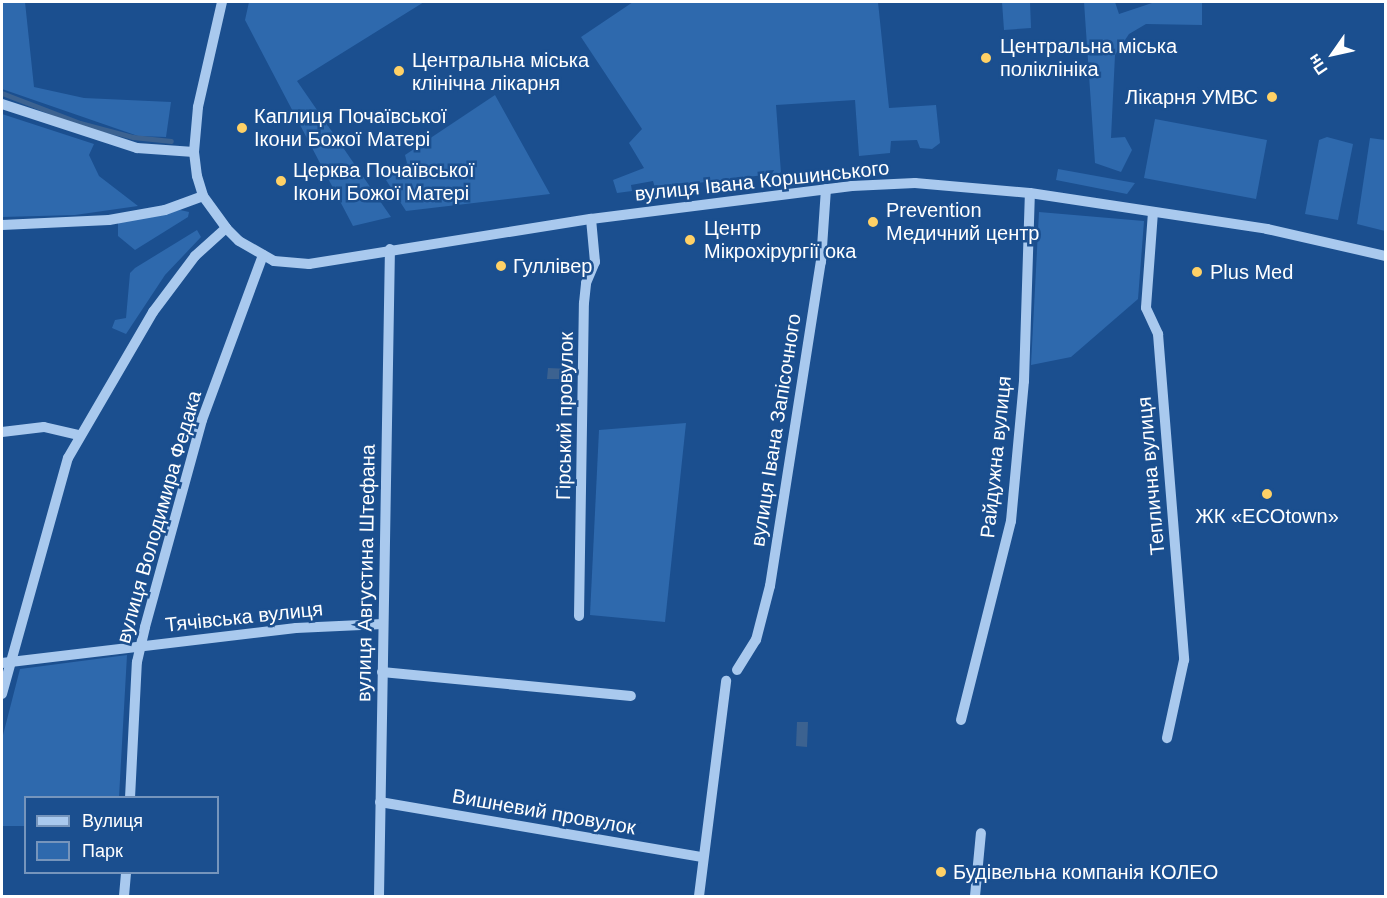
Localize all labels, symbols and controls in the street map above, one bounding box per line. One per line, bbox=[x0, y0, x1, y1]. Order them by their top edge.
north arrow bbox=[1303, 24, 1363, 84]
place label: Центральна міська поліклініка bbox=[1000, 34, 1177, 81]
place label: Центральна міська клінічна лікарня bbox=[412, 48, 589, 95]
marker: Центральна міська поліклініка bbox=[977, 49, 995, 67]
text: Пн bbox=[1305, 51, 1331, 78]
marker: Центральна міська клінічна лікарня bbox=[390, 62, 408, 80]
place label: Лікарня УМВС bbox=[1125, 85, 1258, 109]
marker: Лікарня УМВС bbox=[1263, 88, 1281, 106]
place label: Каплиця Почаївської Ікони Божої Матері bbox=[254, 104, 447, 151]
marker: Каплиця Почаївської Ікони Божої Матері bbox=[235, 121, 249, 135]
street label: вулиця Івана Коршинського bbox=[634, 156, 890, 206]
place label: Церква Почаївської Ікони Божої Матері bbox=[293, 158, 475, 205]
marker: Церква Почаївської Ікони Божої Матері bbox=[274, 174, 288, 188]
place label: Prevention Медичний центр bbox=[886, 198, 1039, 245]
marker: Prevention Медичний центр bbox=[864, 213, 882, 231]
place label: Центр Мікрохірургії ока bbox=[704, 216, 856, 263]
marker: Центр Мікрохірургії ока bbox=[681, 231, 699, 249]
place label: Гуллівер bbox=[513, 254, 592, 278]
marker: Гуллівер bbox=[494, 259, 508, 273]
place label: Plus Med bbox=[1210, 260, 1293, 284]
marker: Plus Med bbox=[1188, 263, 1206, 281]
street label: вулиця Івана Запісочного bbox=[746, 312, 806, 548]
street label: Гірський провулок bbox=[552, 332, 578, 500]
street label: Райдужна вулиця bbox=[976, 375, 1016, 539]
street label: вулиця Володимира Федака bbox=[111, 388, 207, 646]
street label: Теплична вулиця bbox=[1132, 396, 1170, 556]
street label: вулиця Августина Штефана bbox=[352, 444, 380, 702]
marker: ЖК «ECOtown» bbox=[1260, 487, 1274, 501]
place label: ЖК «ECOtown» bbox=[1195, 504, 1339, 528]
street label: Тячівська вулиця bbox=[164, 597, 324, 637]
street label: Вишневий провулок bbox=[450, 784, 638, 840]
legend bbox=[24, 796, 219, 874]
text: Вулиця bbox=[82, 811, 143, 831]
text: Парк bbox=[82, 841, 123, 861]
place label: Будівельна компанія КОЛЕО bbox=[953, 860, 1218, 884]
marker: Будівельна компанія КОЛЕО bbox=[934, 865, 948, 879]

